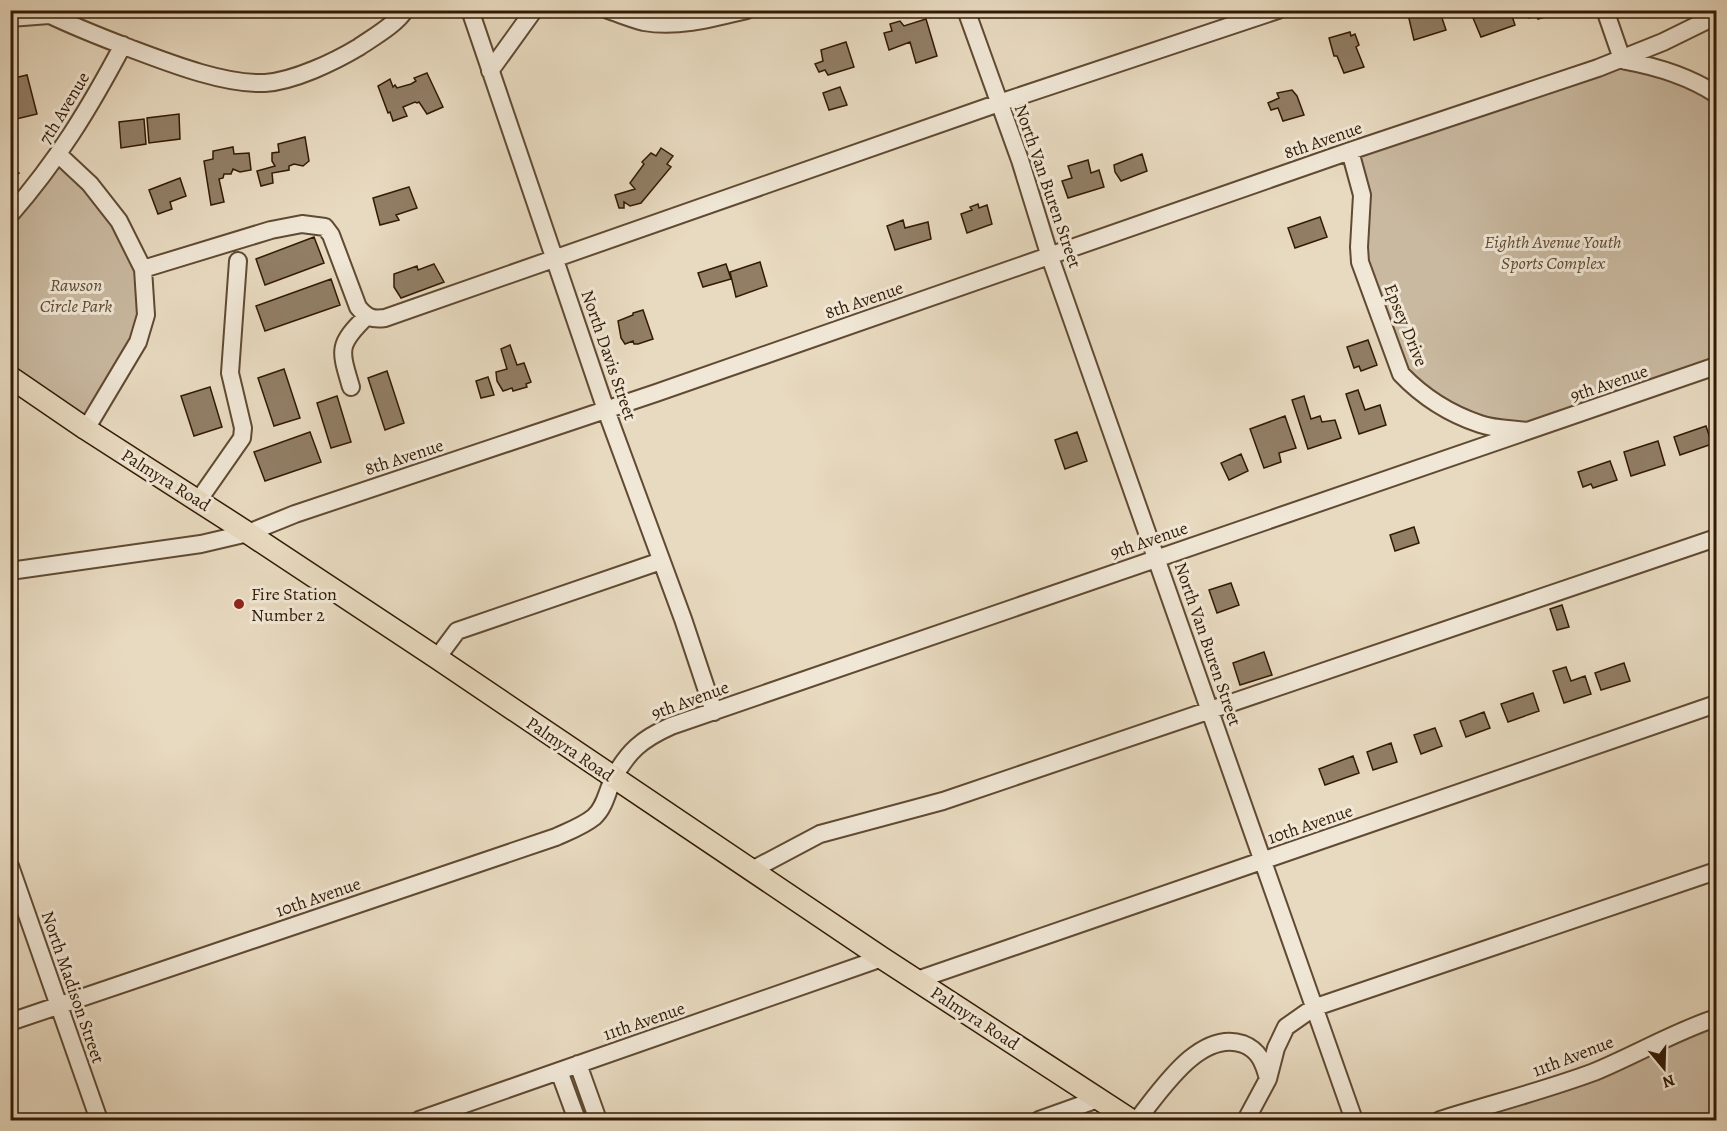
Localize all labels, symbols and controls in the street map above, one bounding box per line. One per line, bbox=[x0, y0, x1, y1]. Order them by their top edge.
street label: 7th Avenue bbox=[33, 67, 95, 149]
street label: North Van Buren Street bbox=[1009, 101, 1087, 271]
street label: 8th Avenue bbox=[1281, 115, 1365, 165]
park label: Eighth Avenue Youth Sports Complex bbox=[1484, 230, 1622, 275]
park label: Rawson Circle Park bbox=[40, 273, 112, 318]
street label: 8th Avenue bbox=[822, 275, 906, 325]
street label: Epsey Drive bbox=[1378, 280, 1434, 370]
street label: North Davis Street bbox=[575, 287, 643, 423]
street label: 9th Avenue bbox=[1567, 358, 1651, 408]
street label: 8th Avenue bbox=[362, 433, 446, 481]
street label: Palmyra Road bbox=[117, 443, 216, 517]
street label: 9th Avenue bbox=[1107, 515, 1191, 565]
street label: North Van Buren Street bbox=[1169, 559, 1247, 729]
place label: Fire Station Number 2 bbox=[251, 582, 337, 627]
marker: Fire Station Number 2 bbox=[232, 597, 246, 611]
street label: 9th Avenue bbox=[648, 675, 732, 725]
street label: Palmyra Road bbox=[521, 711, 619, 787]
street label: 10th Avenue bbox=[1264, 798, 1356, 850]
street label: 10th Avenue bbox=[272, 871, 364, 923]
street label: North Madison Street bbox=[36, 908, 110, 1066]
street label: Palmyra Road bbox=[926, 980, 1024, 1056]
street label: 11th Avenue bbox=[600, 996, 688, 1046]
street label: 11th Avenue bbox=[1529, 1030, 1617, 1082]
north arrow bbox=[1634, 1038, 1694, 1098]
text: N bbox=[1659, 1069, 1678, 1094]

